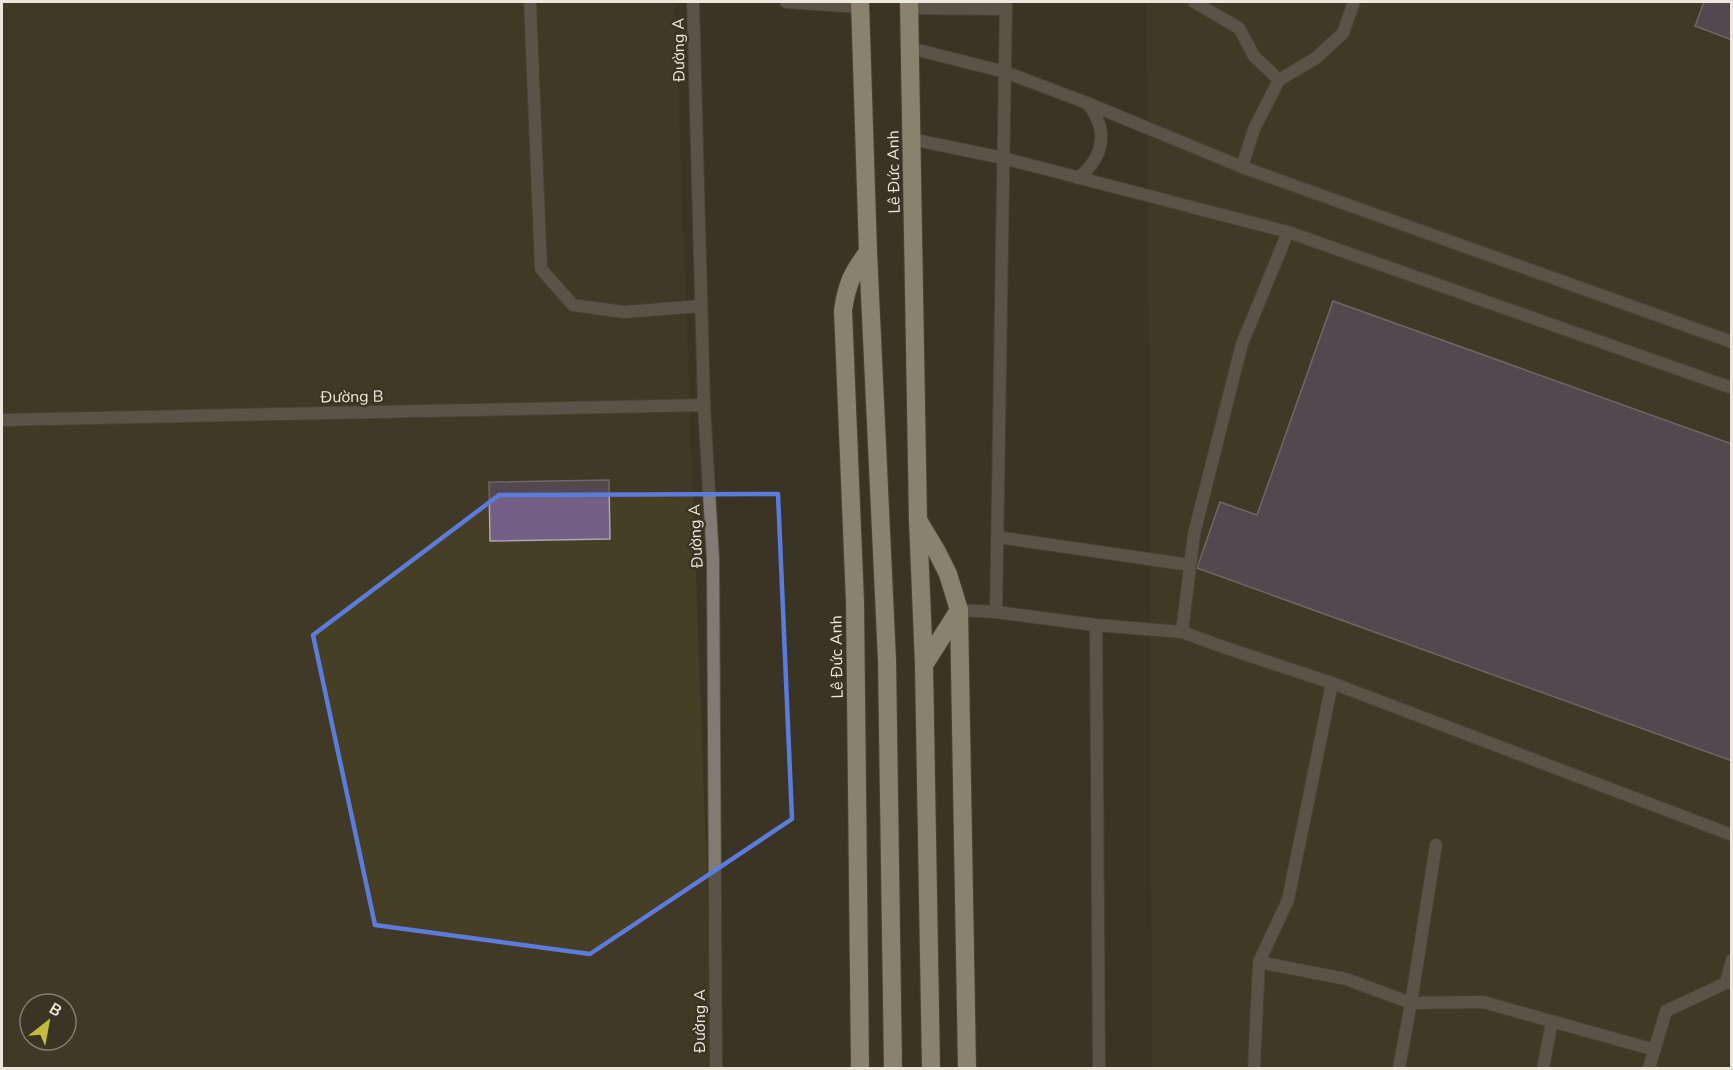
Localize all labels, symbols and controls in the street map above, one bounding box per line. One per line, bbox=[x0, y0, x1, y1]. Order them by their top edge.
street label: Đường A bbox=[667, 17, 691, 83]
street label: Lê Đức Anh bbox=[882, 130, 906, 214]
street label: Đường B bbox=[319, 385, 384, 409]
street label: Đường A bbox=[683, 503, 709, 569]
street label: Lê Đức Anh bbox=[825, 615, 849, 699]
street label: Đường A bbox=[689, 989, 711, 1054]
north arrow bbox=[18, 992, 78, 1052]
text: B bbox=[45, 998, 66, 1022]

